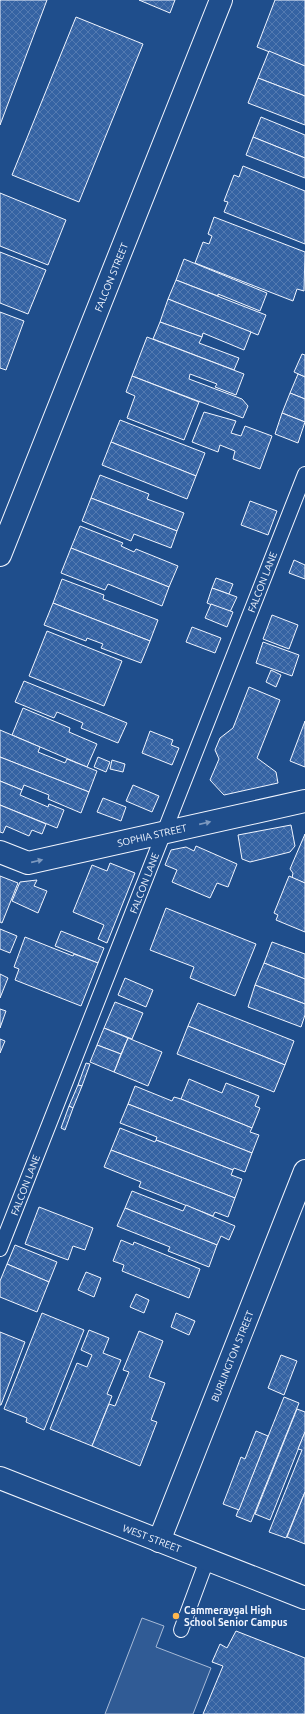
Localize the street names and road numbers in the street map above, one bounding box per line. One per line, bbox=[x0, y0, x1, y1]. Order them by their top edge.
street label: FALCON STREET bbox=[93, 241, 130, 313]
street label: FALCON LANE bbox=[246, 550, 279, 614]
street label: SOPHIA STREET bbox=[116, 822, 188, 849]
street label: FALCON LANE bbox=[128, 851, 161, 915]
street label: FALCON LANE bbox=[9, 1153, 42, 1217]
street label: BURLINGTON STREET bbox=[209, 1309, 256, 1403]
street label: WEST STREET bbox=[121, 1522, 183, 1555]

